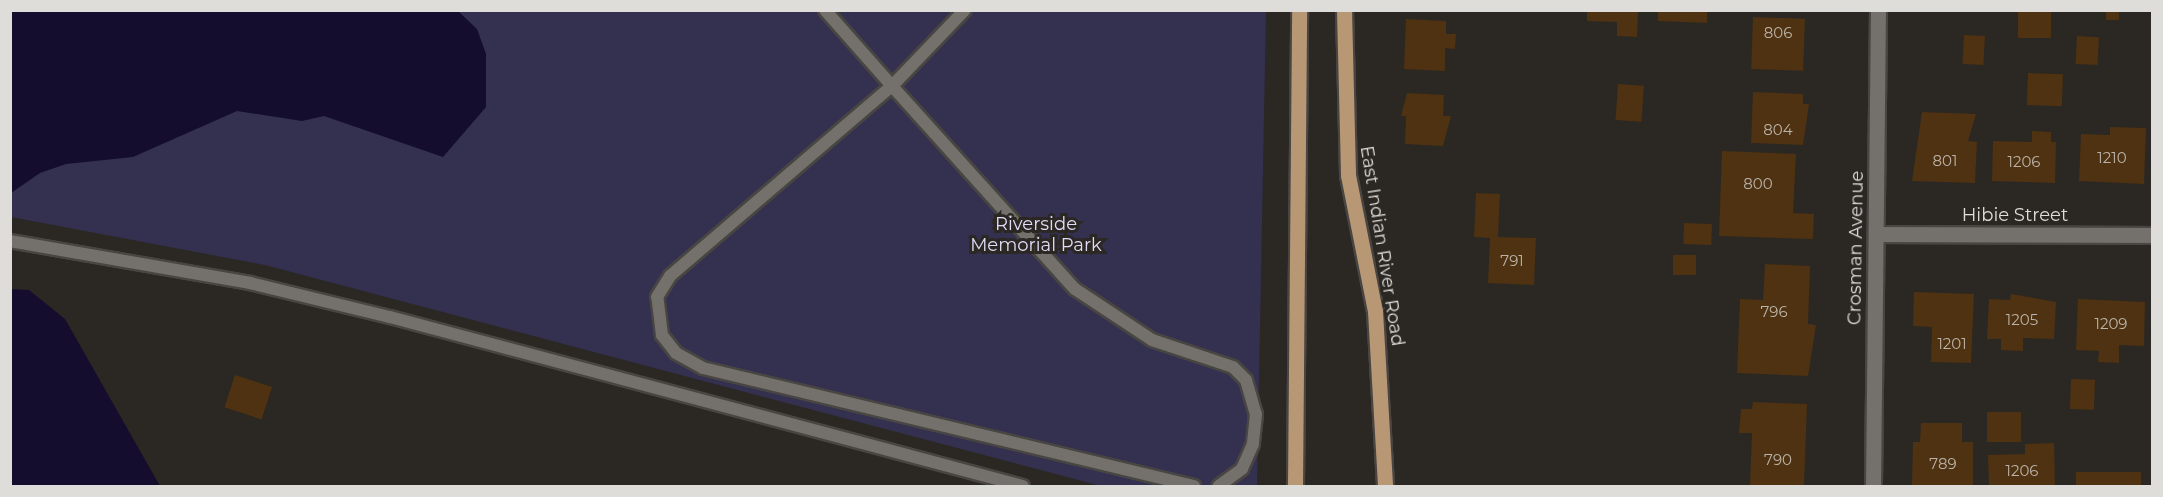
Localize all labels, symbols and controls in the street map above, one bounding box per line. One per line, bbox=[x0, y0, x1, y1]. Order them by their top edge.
house number: 806 bbox=[1764, 24, 1792, 42]
house number: 804 bbox=[1763, 121, 1793, 139]
street label: East Indian River Road bbox=[1355, 144, 1409, 348]
house number: 1210 bbox=[2097, 149, 2127, 167]
house number: 801 bbox=[1933, 152, 1957, 170]
house number: 1206 bbox=[2008, 153, 2040, 171]
street label: Crosman Avenue bbox=[1844, 171, 1868, 325]
house number: 800 bbox=[1743, 175, 1773, 193]
street label: Hibie Street bbox=[1962, 204, 2068, 226]
park label: Riverside Memorial Park bbox=[970, 214, 1102, 256]
house number: 791 bbox=[1500, 252, 1524, 270]
house number: 796 bbox=[1760, 303, 1788, 321]
house number: 1205 bbox=[2006, 311, 2038, 329]
house number: 1209 bbox=[2095, 315, 2127, 333]
house number: 1201 bbox=[1937, 335, 1967, 353]
house number: 790 bbox=[1764, 451, 1792, 469]
house number: 789 bbox=[1929, 455, 1957, 473]
house number: 1206 bbox=[2006, 462, 2038, 480]

